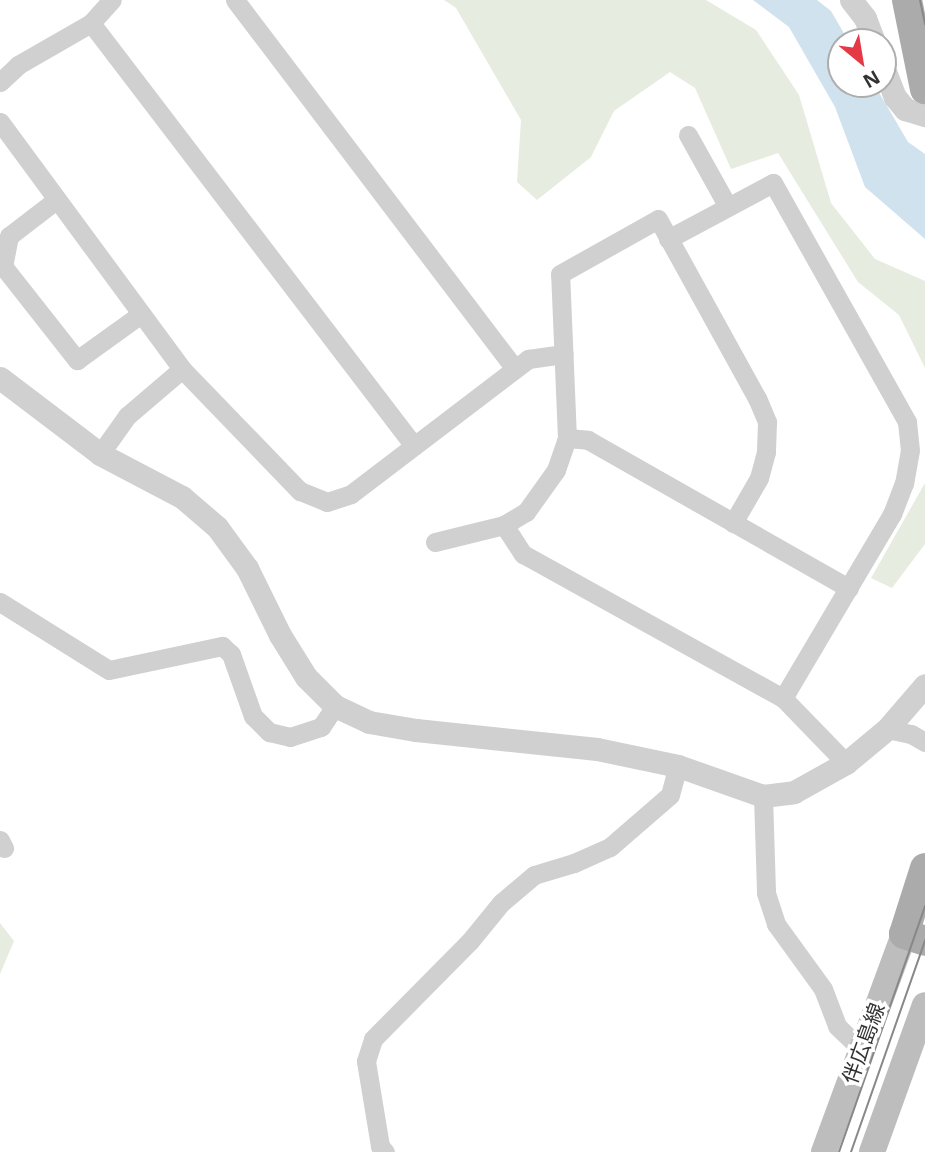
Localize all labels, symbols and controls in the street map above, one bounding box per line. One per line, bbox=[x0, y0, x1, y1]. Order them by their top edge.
north arrow bbox=[827, 28, 897, 98]
text: N bbox=[858, 64, 885, 95]
street label: 伴広島線 bbox=[837, 999, 889, 1087]

